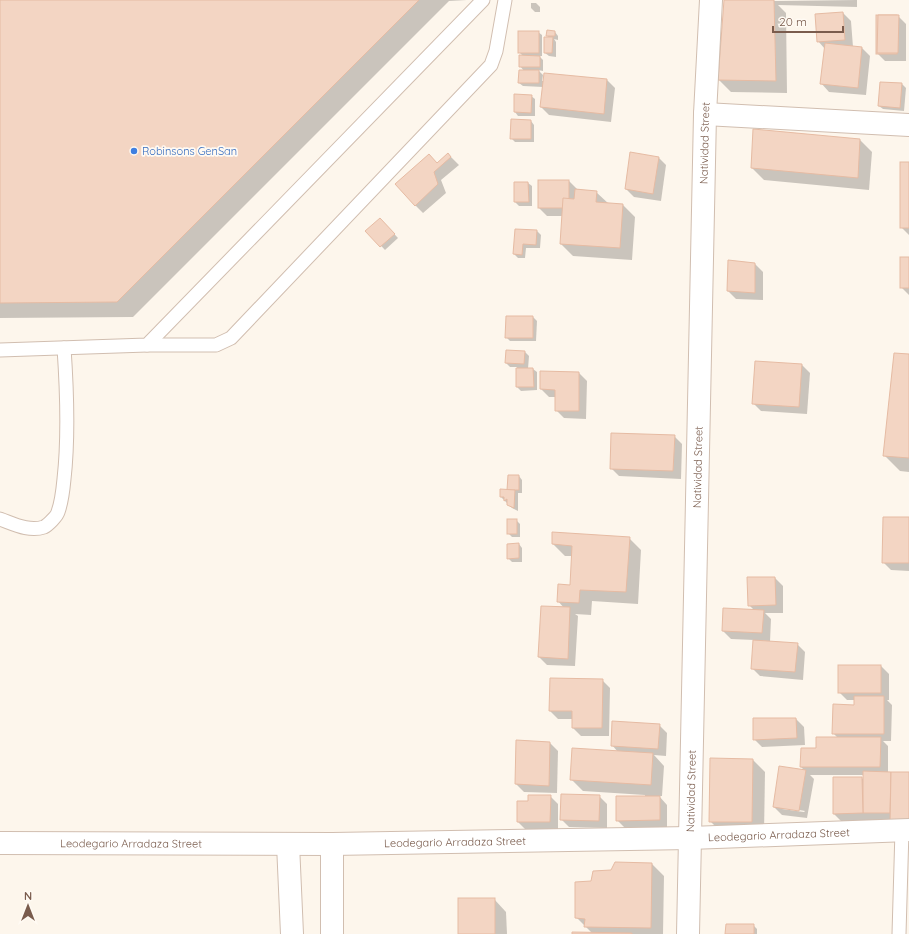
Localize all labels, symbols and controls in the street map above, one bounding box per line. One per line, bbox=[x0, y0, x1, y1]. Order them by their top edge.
scale bar bbox=[773, 8, 843, 34]
text: 20 m bbox=[779, 14, 807, 29]
street label: Natividad Street bbox=[697, 102, 713, 184]
place label: Robinsons GenSan bbox=[142, 144, 237, 158]
marker: Robinsons GenSan bbox=[129, 146, 139, 156]
street label: Natividad Street bbox=[690, 426, 706, 508]
street label: Natividad Street bbox=[683, 750, 699, 832]
street label: Leodegario Arradaza Street bbox=[708, 825, 850, 844]
street label: Leodegario Arradaza Street bbox=[384, 834, 526, 850]
street label: Leodegario Arradaza Street bbox=[60, 836, 202, 851]
north arrow bbox=[8, 886, 48, 926]
text: N bbox=[24, 889, 32, 903]

